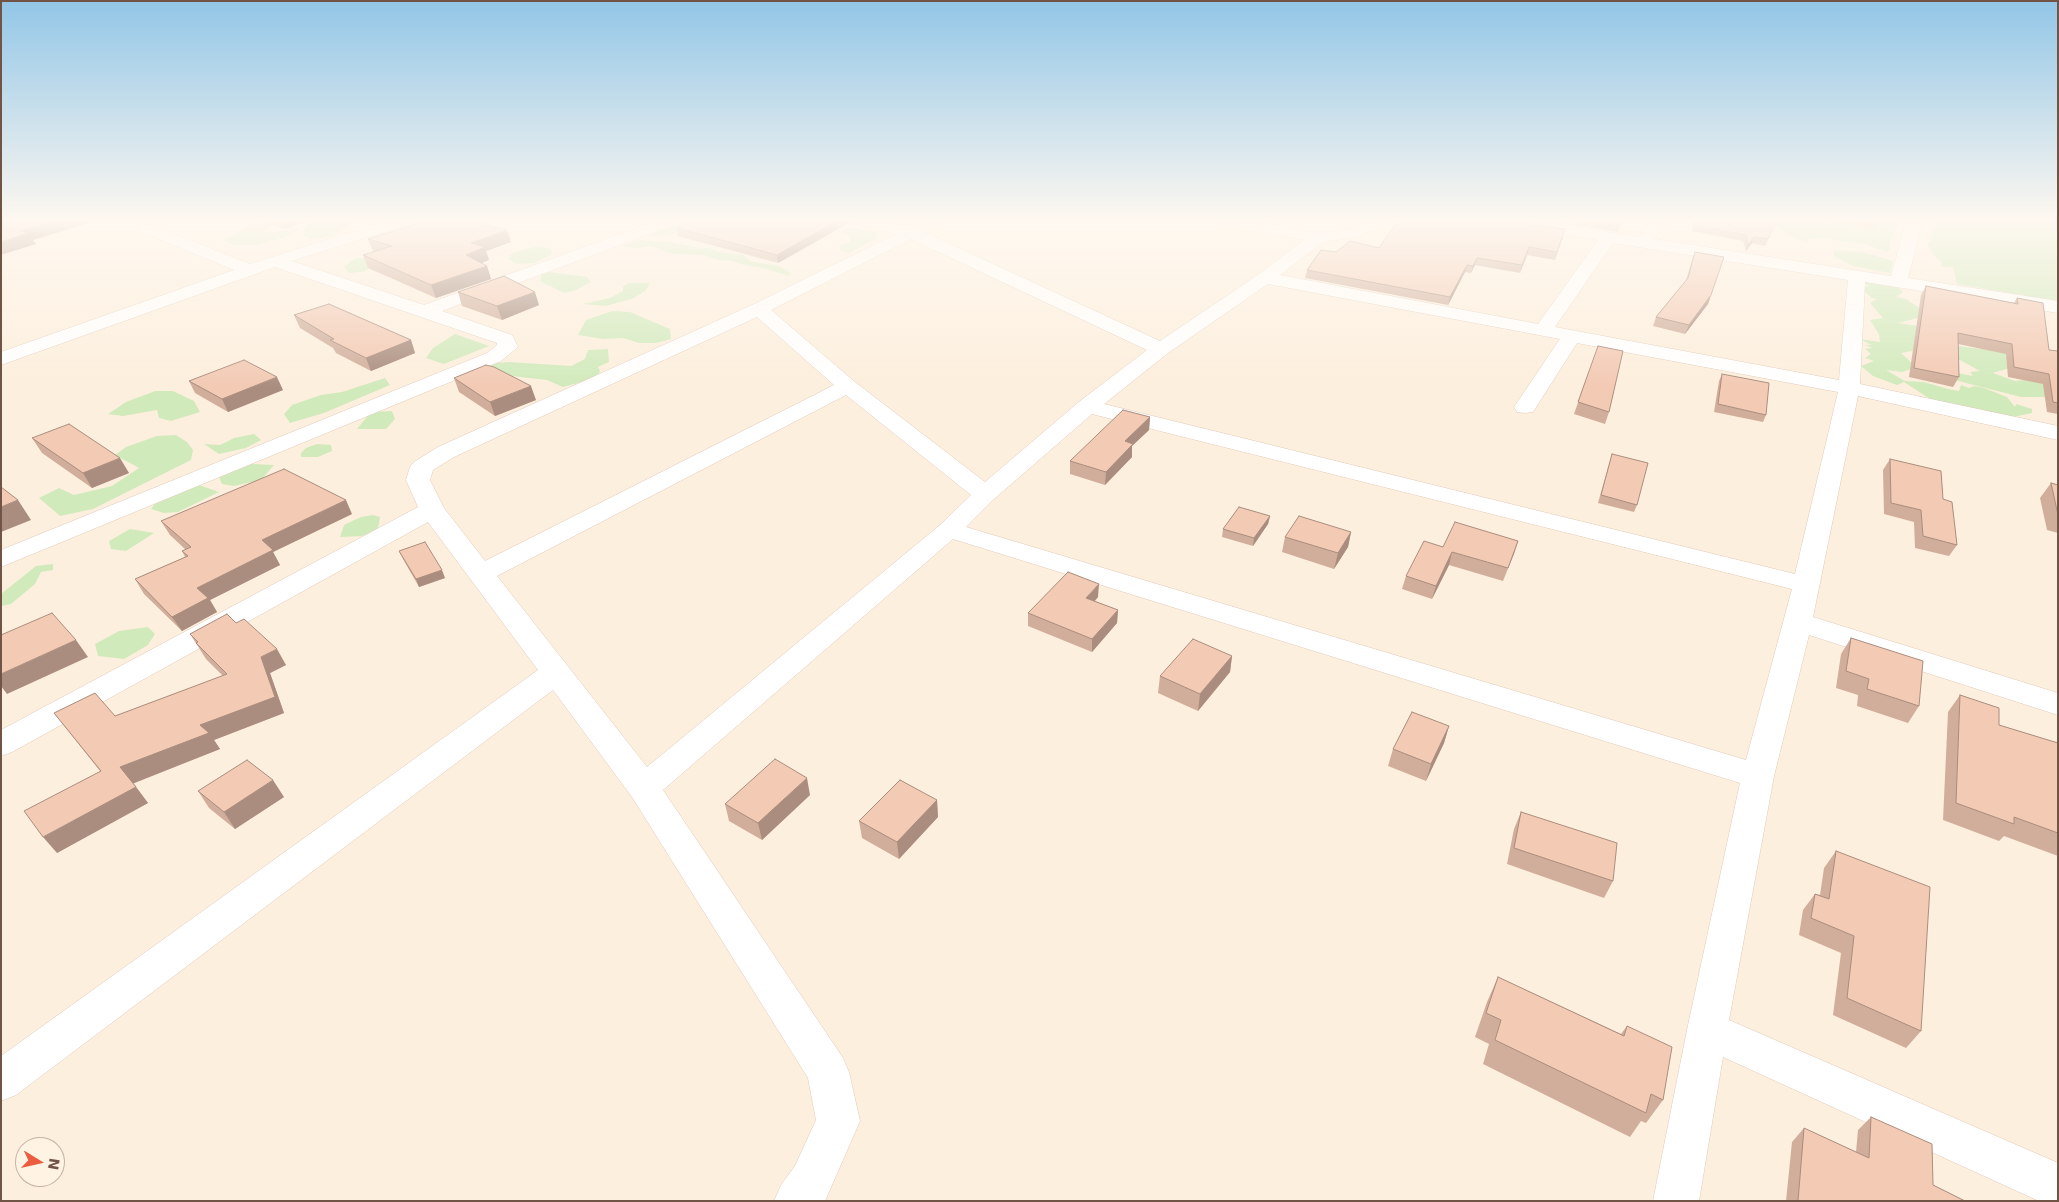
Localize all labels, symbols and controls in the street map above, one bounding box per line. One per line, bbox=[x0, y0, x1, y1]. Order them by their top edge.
north arrow bbox=[15, 1137, 65, 1187]
text: N bbox=[45, 1157, 63, 1171]

